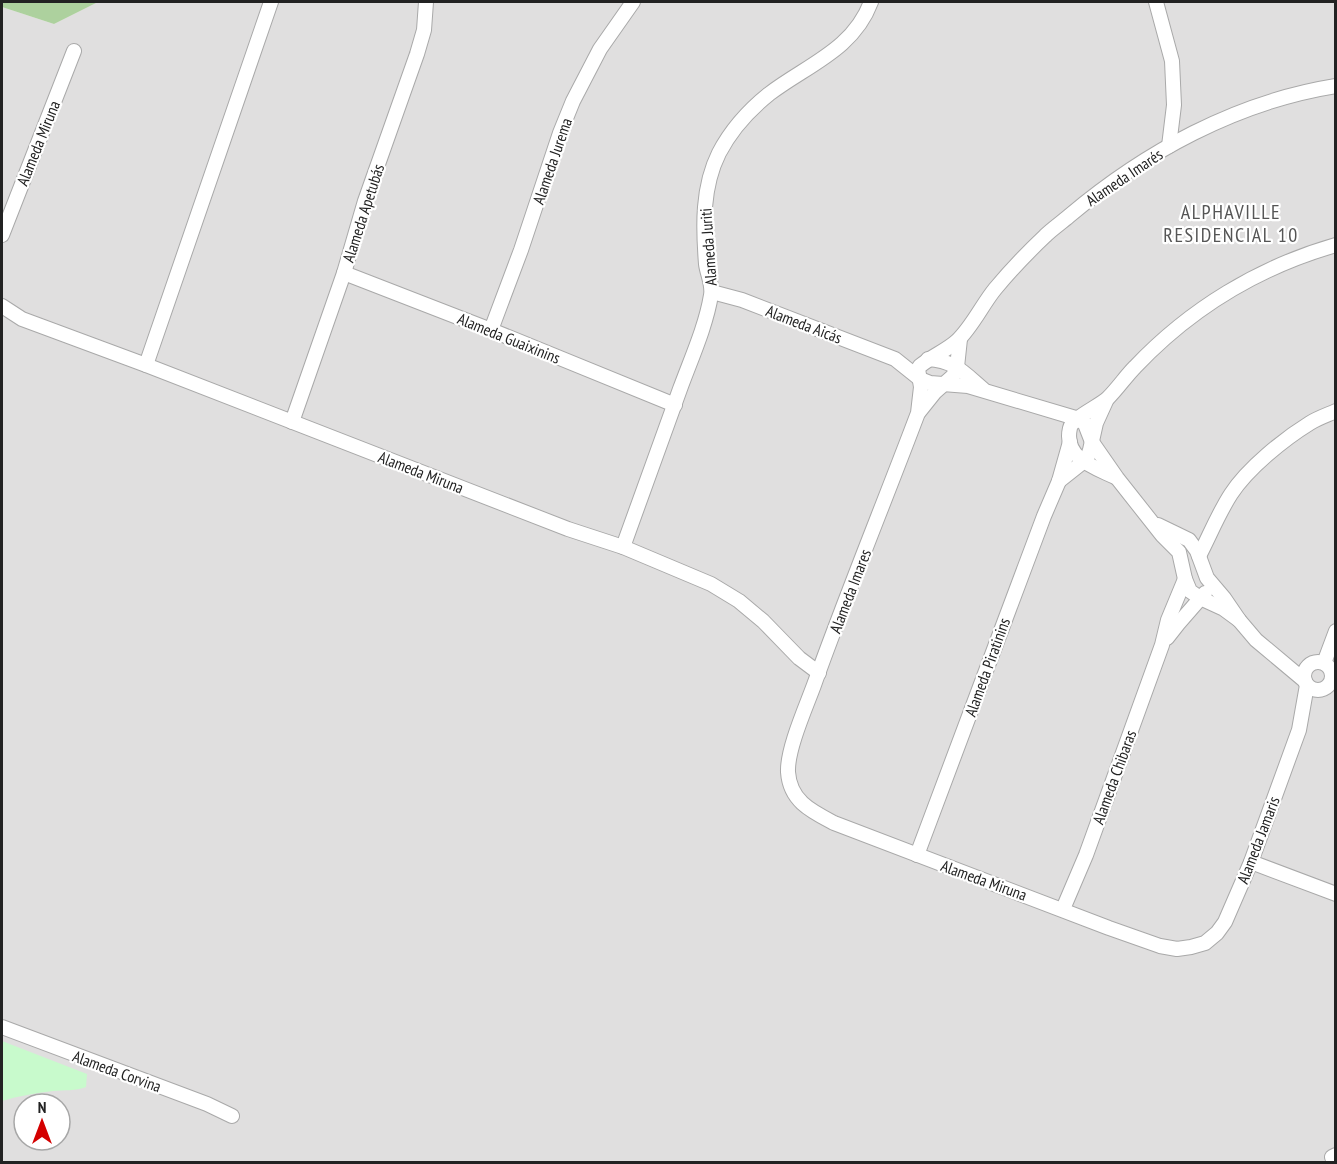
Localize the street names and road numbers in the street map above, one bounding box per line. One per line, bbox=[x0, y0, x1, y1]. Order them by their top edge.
street label: Alameda Miruna bbox=[12, 98, 64, 188]
street label: Alameda Jurema bbox=[528, 115, 576, 207]
street label: Alameda Imarés bbox=[1082, 144, 1166, 210]
street label: Alameda Apetubás bbox=[338, 161, 388, 265]
street label: Alameda Juriti bbox=[695, 207, 721, 287]
street label: Alameda Aicás bbox=[763, 300, 845, 348]
street label: Alameda Guaixinins bbox=[455, 308, 563, 368]
street label: Alameda Miruna bbox=[375, 447, 467, 497]
street label: Alameda Imares bbox=[825, 546, 875, 636]
street label: Alameda Piratinins bbox=[960, 615, 1014, 719]
street label: Alameda Chibaras bbox=[1088, 727, 1140, 827]
street label: Alameda Jamaris bbox=[1232, 794, 1284, 886]
street label: Alameda Miruna bbox=[938, 855, 1030, 905]
street label: Alameda Corvina bbox=[70, 1046, 164, 1096]

